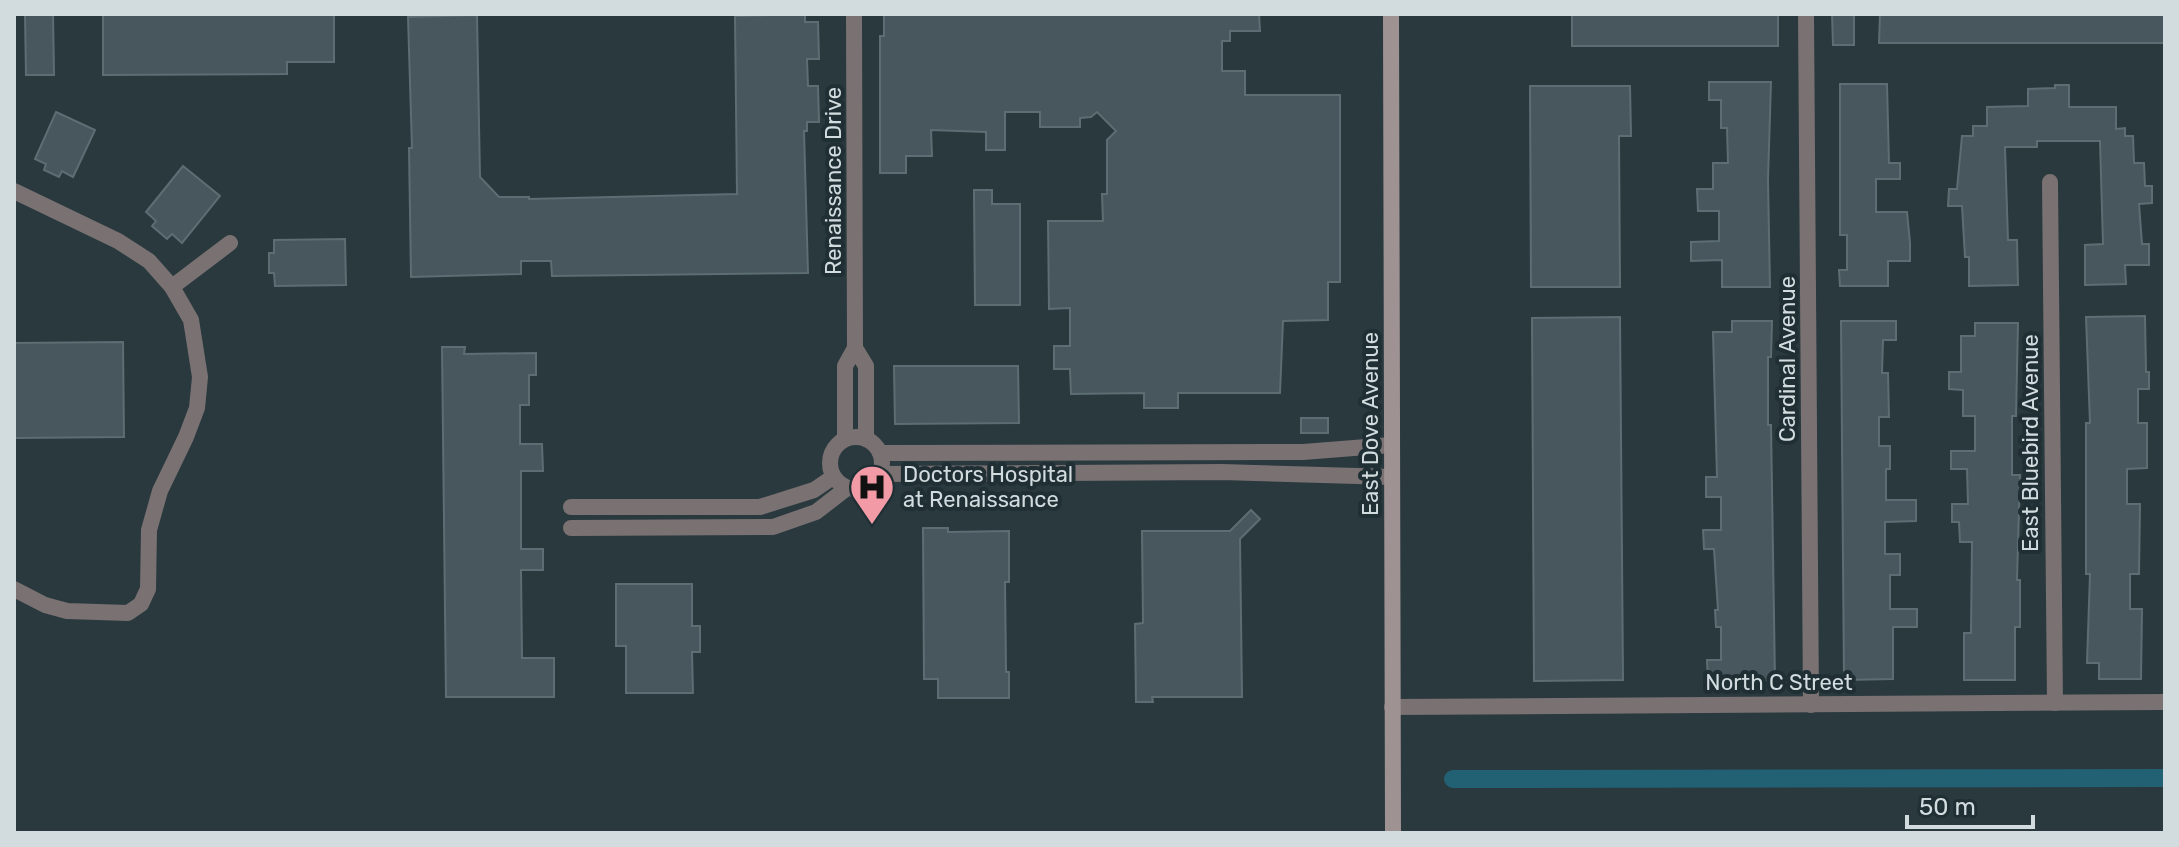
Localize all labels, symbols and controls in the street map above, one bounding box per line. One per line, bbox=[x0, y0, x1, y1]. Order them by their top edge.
street label: Renaissance Drive bbox=[820, 87, 847, 275]
street label: Cardinal Avenue bbox=[1774, 276, 1801, 442]
street label: East Dove Avenue bbox=[1357, 332, 1384, 516]
street label: East Bluebird Avenue bbox=[2017, 334, 2044, 552]
place label: Doctors Hospital at Renaissance bbox=[903, 461, 1073, 513]
hospital icon: Doctors Hospital at Renaissance bbox=[848, 463, 896, 526]
street label: North C Street bbox=[1705, 669, 1853, 696]
scale bar bbox=[1907, 779, 2033, 829]
text: 50 m bbox=[1919, 793, 1976, 821]

